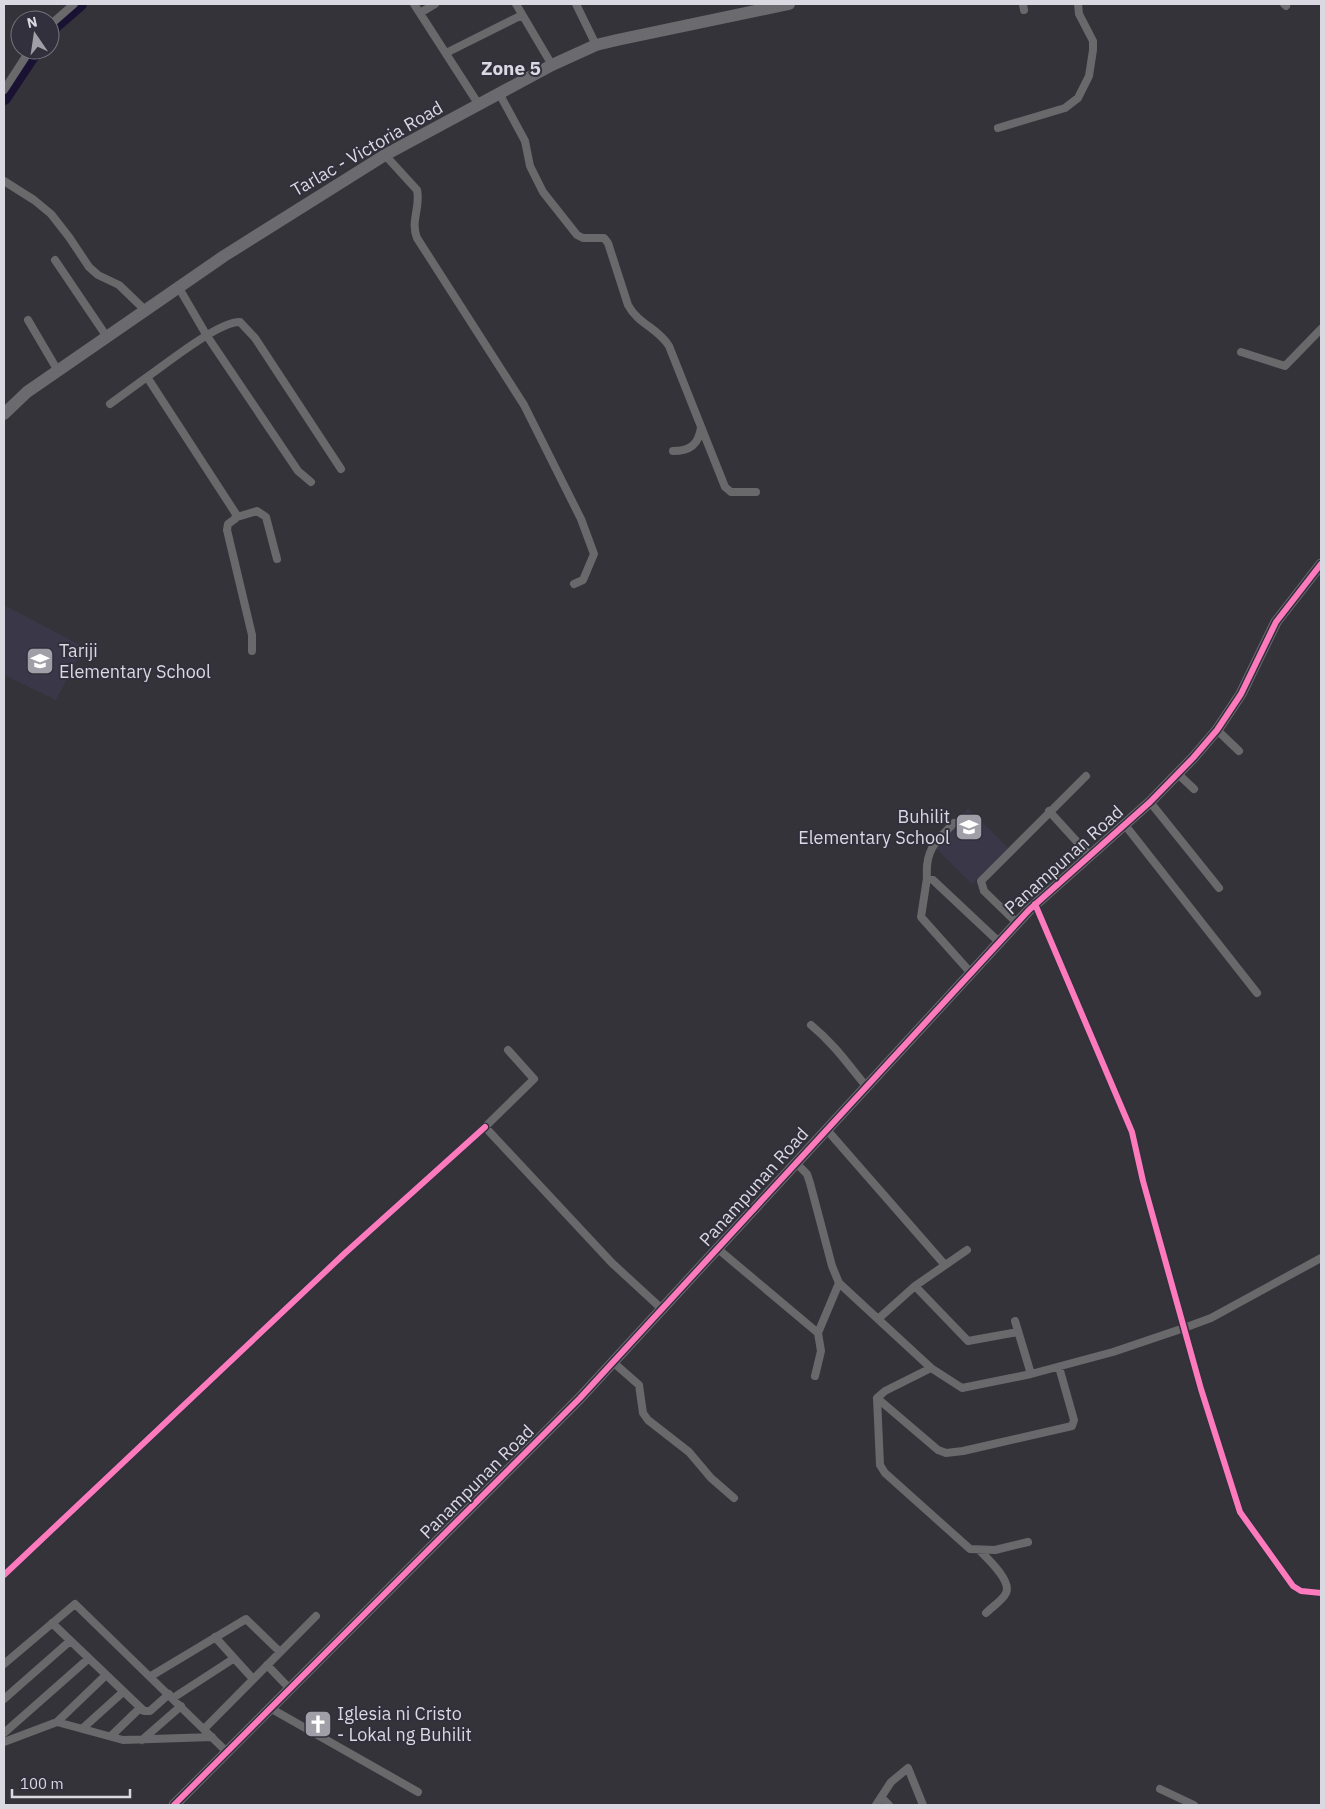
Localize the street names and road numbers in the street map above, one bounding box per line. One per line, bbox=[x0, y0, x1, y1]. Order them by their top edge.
street label: Tarlac - Victoria Road bbox=[287, 96, 447, 201]
street label: Panampunan Road bbox=[999, 800, 1128, 919]
street label: Panampunan Road bbox=[694, 1122, 813, 1251]
street label: Panampunan Road bbox=[415, 1420, 539, 1544]

